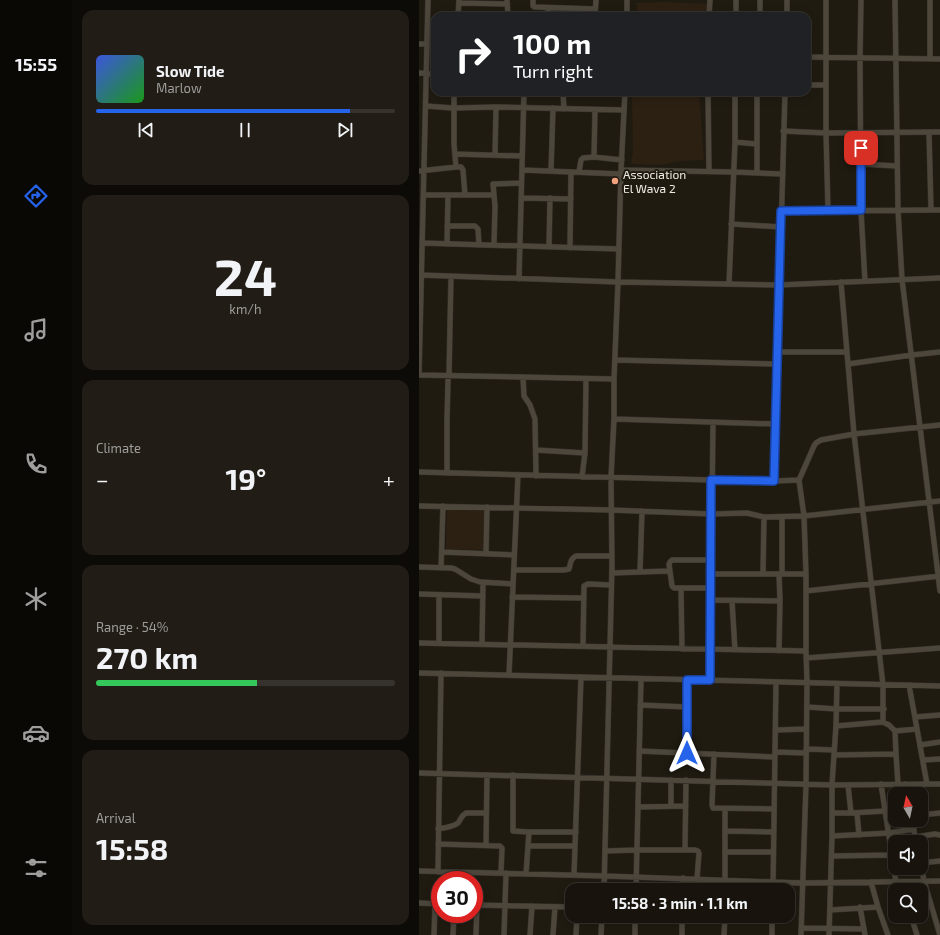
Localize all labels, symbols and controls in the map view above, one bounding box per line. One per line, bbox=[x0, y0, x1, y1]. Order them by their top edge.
text: 100 m bbox=[513, 26, 591, 60]
icon: right bbox=[447, 28, 499, 80]
text: 15:55 bbox=[15, 53, 57, 75]
text: Turn right bbox=[513, 60, 593, 82]
text: Slow Tide bbox=[156, 62, 224, 80]
text: Marlow bbox=[156, 80, 202, 96]
icon: previous bbox=[135, 119, 157, 141]
icon: pause bbox=[234, 119, 256, 141]
icon: next bbox=[334, 119, 356, 141]
pin bbox=[844, 131, 878, 165]
icon: arrive bbox=[850, 137, 872, 159]
place label: Association El Wava 2 bbox=[623, 167, 686, 195]
marker: Association El Wava 2 bbox=[610, 176, 620, 186]
icon: directions bbox=[22, 182, 50, 210]
text: 24 bbox=[214, 244, 277, 306]
text: km/h bbox=[229, 301, 262, 317]
icon: music bbox=[22, 316, 50, 344]
text: Climate bbox=[96, 440, 141, 456]
icon: phone bbox=[22, 450, 50, 478]
text: 19° bbox=[225, 460, 266, 496]
text: − bbox=[96, 466, 109, 492]
text: + bbox=[383, 466, 395, 492]
icon: climate bbox=[22, 585, 50, 613]
text: Range · 54% bbox=[96, 619, 168, 635]
text: 270 km bbox=[96, 639, 198, 675]
icon: car bbox=[22, 719, 50, 747]
position arrow bbox=[666, 732, 708, 774]
north arrow bbox=[888, 787, 928, 827]
map controls bbox=[888, 787, 928, 923]
text: Arrival bbox=[96, 810, 136, 826]
text: 15:58 bbox=[96, 830, 168, 866]
button: sound bbox=[888, 835, 928, 875]
icon: filters bbox=[22, 854, 50, 882]
speed limit sign: 30 bbox=[431, 871, 483, 923]
button: search bbox=[888, 883, 928, 923]
text: 15:58 · 3 min · 1.1 km bbox=[612, 894, 748, 912]

